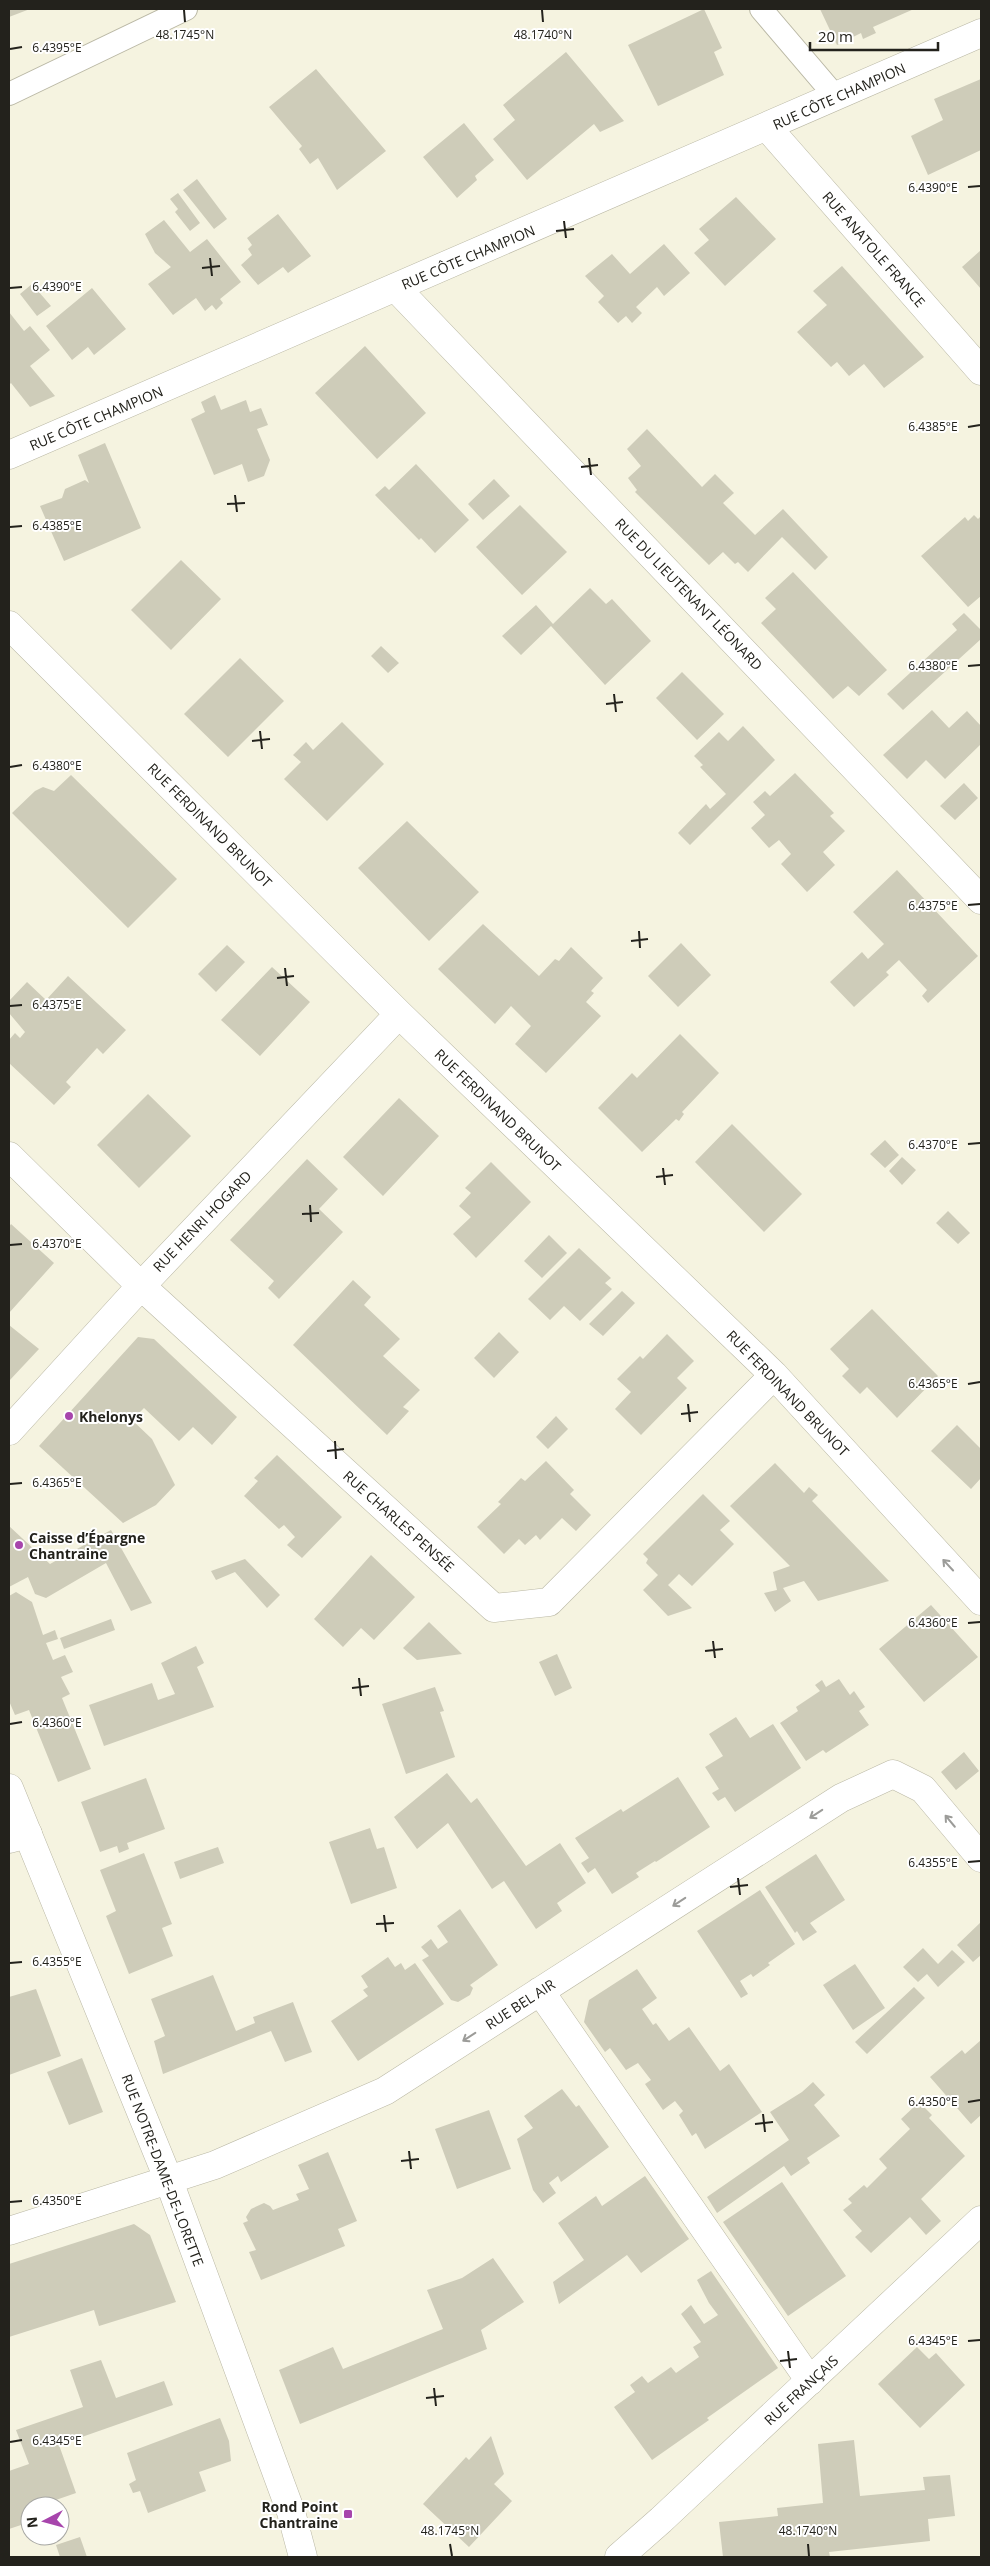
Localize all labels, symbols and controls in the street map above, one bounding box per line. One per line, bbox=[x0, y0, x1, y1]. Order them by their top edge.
scale bar bbox=[810, 20, 938, 52]
text: 48.1745°N bbox=[156, 26, 214, 43]
text: 48.1740°N bbox=[514, 26, 572, 43]
text: 20 m bbox=[818, 26, 853, 46]
text: 6.4395°E bbox=[32, 39, 82, 56]
street label: RUE CÔTE CHAMPION bbox=[770, 58, 908, 134]
text: 6.4390°E bbox=[908, 179, 958, 196]
street label: RUE ANATOLE FRANCE bbox=[818, 187, 930, 311]
street label: RUE CÔTE CHAMPION bbox=[398, 220, 538, 294]
text: 6.4390°E bbox=[32, 278, 82, 295]
street label: RUE CÔTE CHAMPION bbox=[26, 381, 166, 455]
text: 6.4385°E bbox=[908, 418, 958, 435]
street label: RUE DU LIEUTENANT LÉONARD bbox=[611, 514, 767, 674]
text: 6.4385°E bbox=[32, 517, 82, 534]
text: 6.4380°E bbox=[908, 657, 958, 674]
text: 6.4380°E bbox=[32, 757, 82, 774]
street label: RUE FERDINAND BRUNOT bbox=[144, 759, 277, 892]
text: 6.4375°E bbox=[908, 897, 958, 914]
text: 6.4375°E bbox=[32, 996, 82, 1013]
street label: RUE FERDINAND BRUNOT bbox=[431, 1045, 565, 1176]
text: 6.4370°E bbox=[908, 1136, 958, 1153]
street label: RUE HENRI HOGARD bbox=[149, 1166, 255, 1276]
text: 6.4370°E bbox=[32, 1235, 82, 1252]
street label: RUE FERDINAND BRUNOT bbox=[723, 1326, 854, 1460]
text: 6.4365°E bbox=[908, 1375, 958, 1392]
place label: Khelonys bbox=[79, 1407, 143, 1426]
marker: Khelonys bbox=[63, 1410, 75, 1422]
street label: RUE CHARLES PENSÉE bbox=[339, 1466, 459, 1576]
text: 6.4365°E bbox=[32, 1474, 82, 1491]
place label: Caisse d’Épargne Chantraine bbox=[29, 1528, 145, 1563]
marker: Caisse d’Épargne Chantraine bbox=[13, 1539, 25, 1551]
one-way arrow bbox=[942, 1558, 954, 1571]
text: 6.4360°E bbox=[908, 1614, 958, 1631]
text: 6.4360°E bbox=[32, 1714, 82, 1731]
one-way arrow bbox=[809, 1809, 823, 1819]
one-way arrow bbox=[944, 1814, 955, 1827]
text: 6.4355°E bbox=[908, 1854, 958, 1871]
one-way arrow bbox=[672, 1897, 686, 1907]
text: 6.4355°E bbox=[32, 1953, 82, 1970]
street label: RUE BEL AIR bbox=[482, 1974, 559, 2034]
one-way arrow bbox=[462, 2032, 476, 2042]
street label: RUE NOTRE-DAME-DE-LORETTE bbox=[117, 2071, 209, 2269]
text: 6.4350°E bbox=[908, 2093, 958, 2110]
text: 6.4350°E bbox=[32, 2192, 82, 2209]
text: 6.4345°E bbox=[908, 2332, 958, 2349]
street label: RUE FRANÇAIS bbox=[760, 2351, 842, 2429]
text: 6.4345°E bbox=[32, 2432, 82, 2449]
north arrow bbox=[20, 2496, 70, 2546]
place label: Rond Point Chantraine bbox=[260, 2497, 338, 2532]
marker: Rond Point Chantraine bbox=[342, 2508, 354, 2520]
text: N bbox=[22, 2516, 42, 2529]
text: 48.1745°N bbox=[421, 2522, 479, 2539]
text: 48.1740°N bbox=[779, 2522, 837, 2539]

